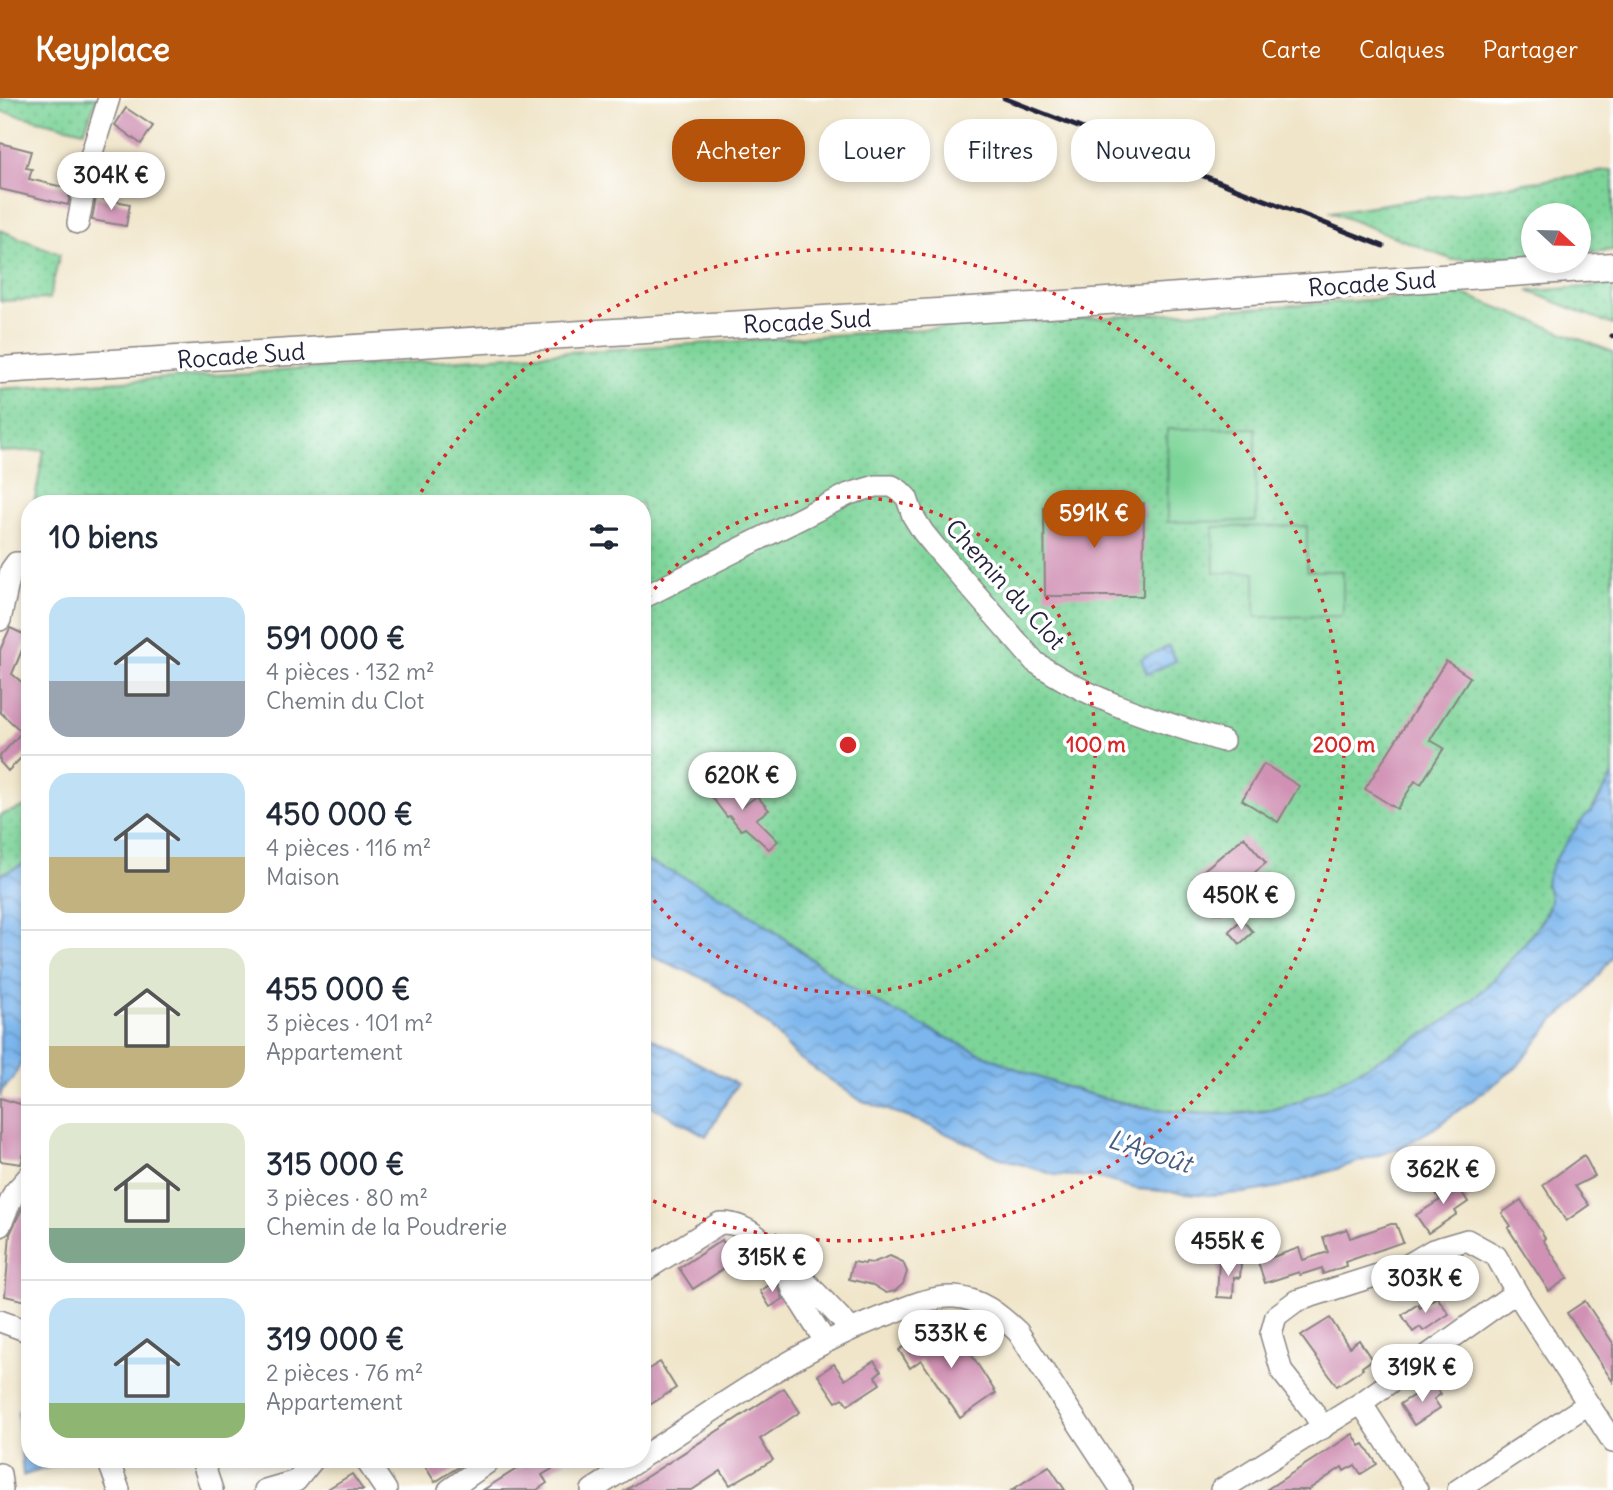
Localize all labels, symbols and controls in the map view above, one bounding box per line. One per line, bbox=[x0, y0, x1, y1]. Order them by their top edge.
text: Keyplace bbox=[35, 28, 170, 70]
text: Carte bbox=[1261, 34, 1321, 64]
text: Calques bbox=[1359, 34, 1445, 64]
text: Partager bbox=[1483, 34, 1578, 64]
chip: Acheter bbox=[672, 119, 805, 182]
chip: Louer bbox=[819, 119, 930, 182]
chip: Filtres bbox=[944, 119, 1057, 182]
chip: Nouveau bbox=[1071, 119, 1215, 182]
pin: 304K € bbox=[54, 152, 168, 212]
text: 304K € bbox=[73, 160, 149, 189]
north arrow bbox=[1521, 203, 1591, 273]
map controls bbox=[1521, 203, 1591, 273]
street label: Rocade Sud bbox=[1307, 264, 1437, 302]
street label: Rocade Sud bbox=[742, 303, 872, 339]
street label: Rocade Sud bbox=[176, 336, 306, 374]
pin: 591K € bbox=[1037, 490, 1151, 550]
text: 591K € bbox=[1059, 498, 1129, 527]
street label: Chemin du Clot bbox=[940, 513, 1072, 655]
text: 10 biens bbox=[49, 518, 158, 556]
icon: filters bbox=[585, 518, 623, 556]
text: 591 000 € bbox=[266, 619, 405, 657]
icon: home bbox=[105, 625, 189, 709]
text: 4 pièces · 132 m² bbox=[266, 657, 435, 686]
text: Chemin du Clot bbox=[266, 686, 424, 715]
text: 100 m bbox=[1066, 731, 1126, 758]
text: 200 m bbox=[1313, 731, 1376, 758]
centre of rings bbox=[836, 733, 860, 757]
pin: 620K € bbox=[685, 752, 799, 812]
text: 620K € bbox=[704, 760, 780, 789]
text: 450 000 € bbox=[266, 795, 413, 833]
icon: home bbox=[105, 801, 189, 885]
text: 4 pièces · 116 m² bbox=[266, 833, 431, 862]
text: Maison bbox=[266, 862, 340, 891]
pin: 450K € bbox=[1184, 872, 1298, 932]
text: 450K € bbox=[1203, 880, 1279, 909]
text: 455 000 € bbox=[266, 970, 411, 1008]
icon: home bbox=[105, 976, 189, 1060]
text: 3 pièces · 101 m² bbox=[266, 1008, 433, 1037]
text: Appartement bbox=[266, 1037, 403, 1066]
water label: L'Agoût bbox=[1104, 1122, 1199, 1181]
text: 315 000 € bbox=[266, 1145, 405, 1183]
pin: 362K € bbox=[1386, 1146, 1500, 1206]
icon: home bbox=[105, 1151, 189, 1235]
text: 362K € bbox=[1406, 1154, 1480, 1183]
text: 3 pièces · 80 m² bbox=[266, 1183, 428, 1212]
text: Chemin de la Poudrerie bbox=[266, 1212, 507, 1241]
pin: 455K € bbox=[1171, 1218, 1285, 1278]
text: 455K € bbox=[1191, 1226, 1265, 1255]
pin: 315K € bbox=[715, 1234, 829, 1294]
text: 315K € bbox=[737, 1242, 807, 1271]
pin: 303K € bbox=[1368, 1256, 1482, 1315]
text: 303K € bbox=[1387, 1263, 1463, 1292]
pin: 533K € bbox=[894, 1310, 1008, 1370]
text: 533K € bbox=[914, 1318, 988, 1347]
text: 319 000 € bbox=[266, 1320, 405, 1358]
icon: home bbox=[105, 1326, 189, 1410]
pin: 319K € bbox=[1365, 1344, 1479, 1404]
text: 319K € bbox=[1387, 1352, 1457, 1381]
text: 2 pièces · 76 m² bbox=[266, 1358, 423, 1387]
text: Appartement bbox=[266, 1387, 403, 1416]

